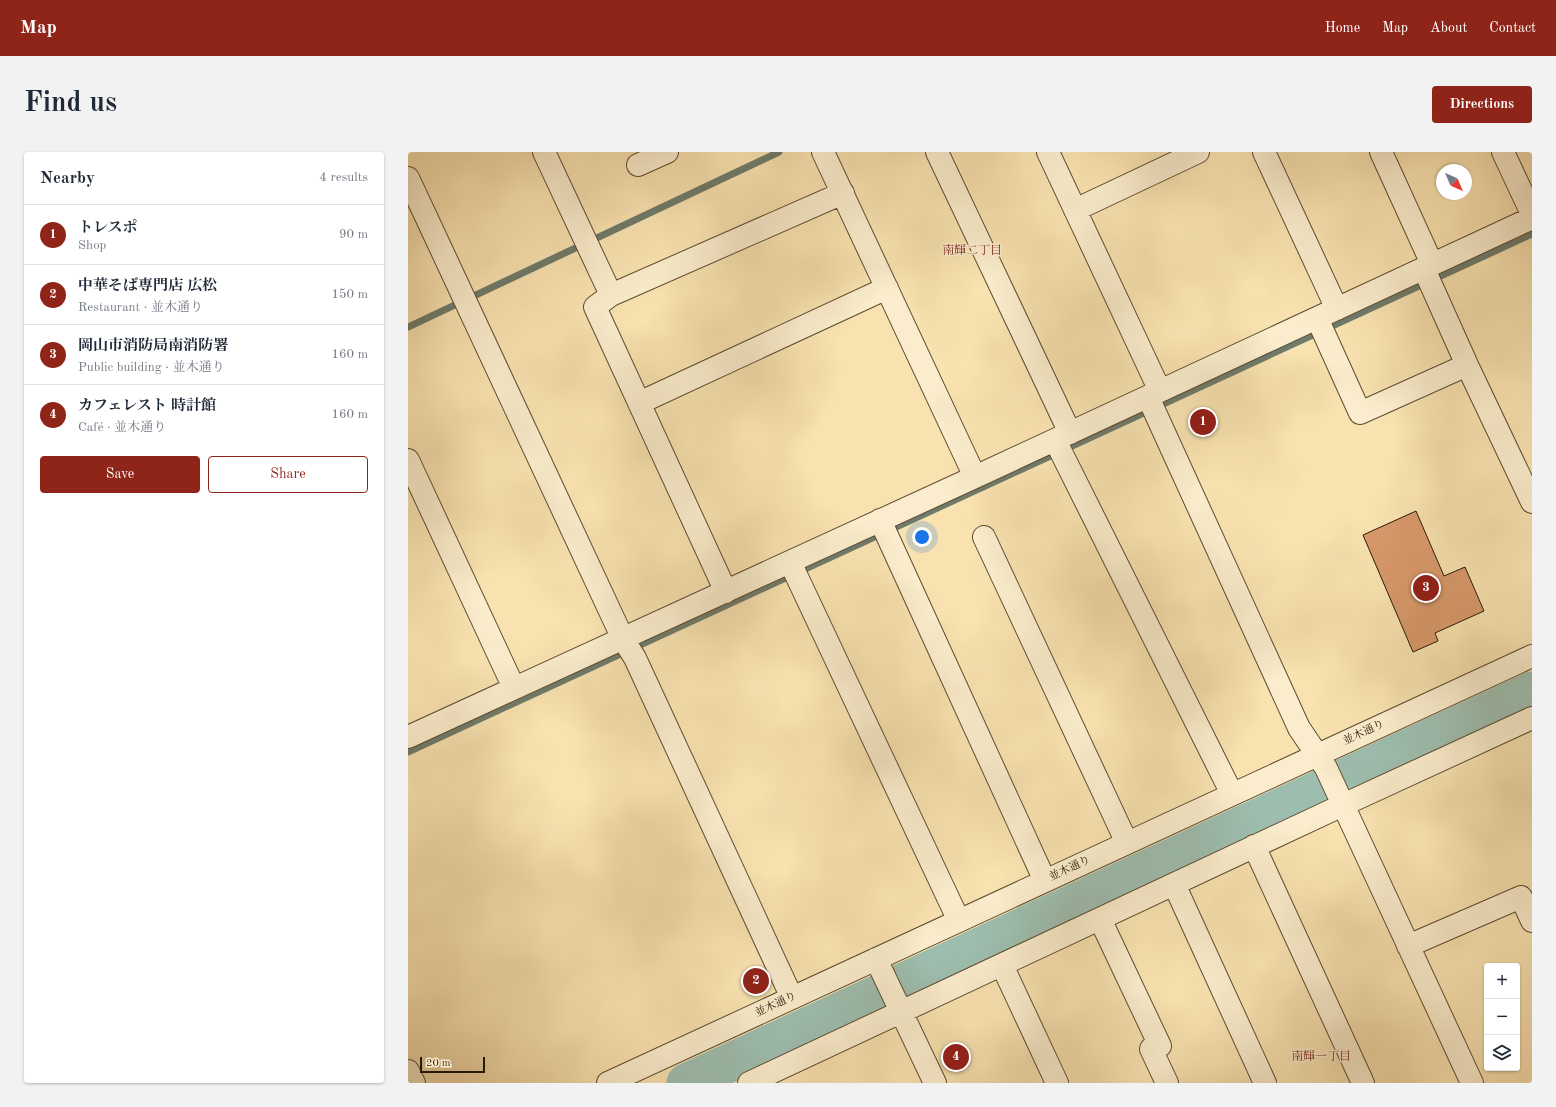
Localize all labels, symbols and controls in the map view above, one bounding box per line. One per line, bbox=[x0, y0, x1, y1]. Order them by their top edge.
text: Map bbox=[20, 19, 57, 38]
text: Home bbox=[1325, 21, 1360, 35]
text: Map bbox=[1382, 21, 1408, 35]
text: About bbox=[1430, 21, 1467, 35]
text: Contact bbox=[1489, 21, 1536, 35]
button: Directions bbox=[1432, 86, 1532, 123]
text: Find us bbox=[24, 90, 117, 118]
north arrow bbox=[1436, 164, 1472, 200]
text: Nearby bbox=[40, 170, 95, 187]
text: 4 results bbox=[319, 171, 368, 184]
text: トレスポ bbox=[78, 221, 138, 236]
text: 1 bbox=[49, 228, 57, 241]
text: 90 m bbox=[339, 228, 368, 241]
text: Shop bbox=[78, 239, 106, 252]
district label: 南輝二丁目 bbox=[942, 243, 1002, 257]
text: 中華そば専門店 広松 bbox=[78, 279, 217, 294]
text: 2 bbox=[49, 288, 57, 301]
text: 150 m bbox=[331, 288, 368, 301]
text: Restaurant · 並木通り bbox=[78, 301, 203, 314]
text: 岡山市消防局南消防署 bbox=[78, 339, 228, 354]
text: 3 bbox=[49, 348, 57, 361]
text: 160 m bbox=[331, 348, 368, 361]
text: Public building · 並木通り bbox=[78, 361, 225, 374]
text: カフェレスト 時計館 bbox=[78, 399, 216, 414]
pin: 1 bbox=[1190, 407, 1216, 437]
text: 4 bbox=[49, 408, 57, 421]
text: 160 m bbox=[331, 408, 368, 421]
text: Café · 並木通り bbox=[78, 421, 166, 434]
button: Save bbox=[40, 456, 200, 493]
button: Share bbox=[208, 456, 368, 493]
your location bbox=[912, 527, 932, 547]
pin: 3 bbox=[1413, 573, 1439, 603]
street label: 並木通り bbox=[1341, 717, 1386, 747]
street label: 並木通り bbox=[1047, 853, 1092, 883]
map controls bbox=[1484, 963, 1520, 1071]
button: + bbox=[1484, 963, 1520, 999]
pin: 2 bbox=[743, 966, 769, 996]
street label: 並木通り bbox=[753, 989, 798, 1019]
button: − bbox=[1484, 999, 1520, 1035]
button: layers bbox=[1484, 1035, 1520, 1071]
pin: 4 bbox=[943, 1042, 969, 1072]
district label: 南輝一丁目 bbox=[1291, 1049, 1351, 1063]
scale bar bbox=[420, 1055, 485, 1074]
text: 20 m bbox=[426, 1058, 451, 1069]

